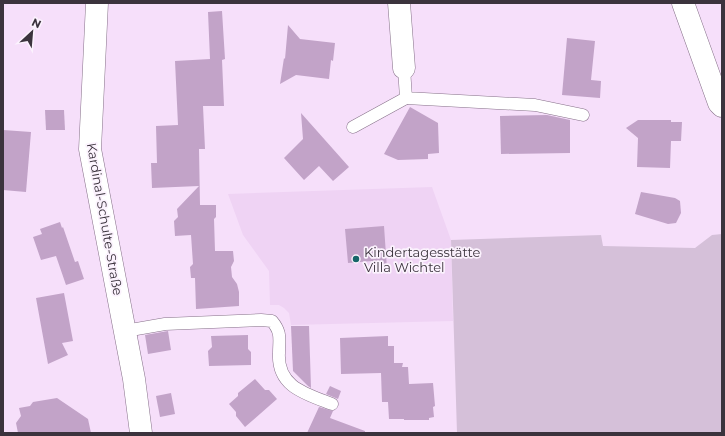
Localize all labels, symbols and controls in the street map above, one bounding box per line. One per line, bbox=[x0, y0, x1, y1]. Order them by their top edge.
north arrow bbox=[12, 12, 52, 52]
text: N bbox=[29, 15, 43, 31]
street label: Kardinal-Schulte-Straße bbox=[84, 141, 126, 297]
place label: Kindertagesstätte Villa Wichtel bbox=[364, 244, 481, 275]
marker: Kindertagesstätte Villa Wichtel bbox=[351, 254, 361, 264]

